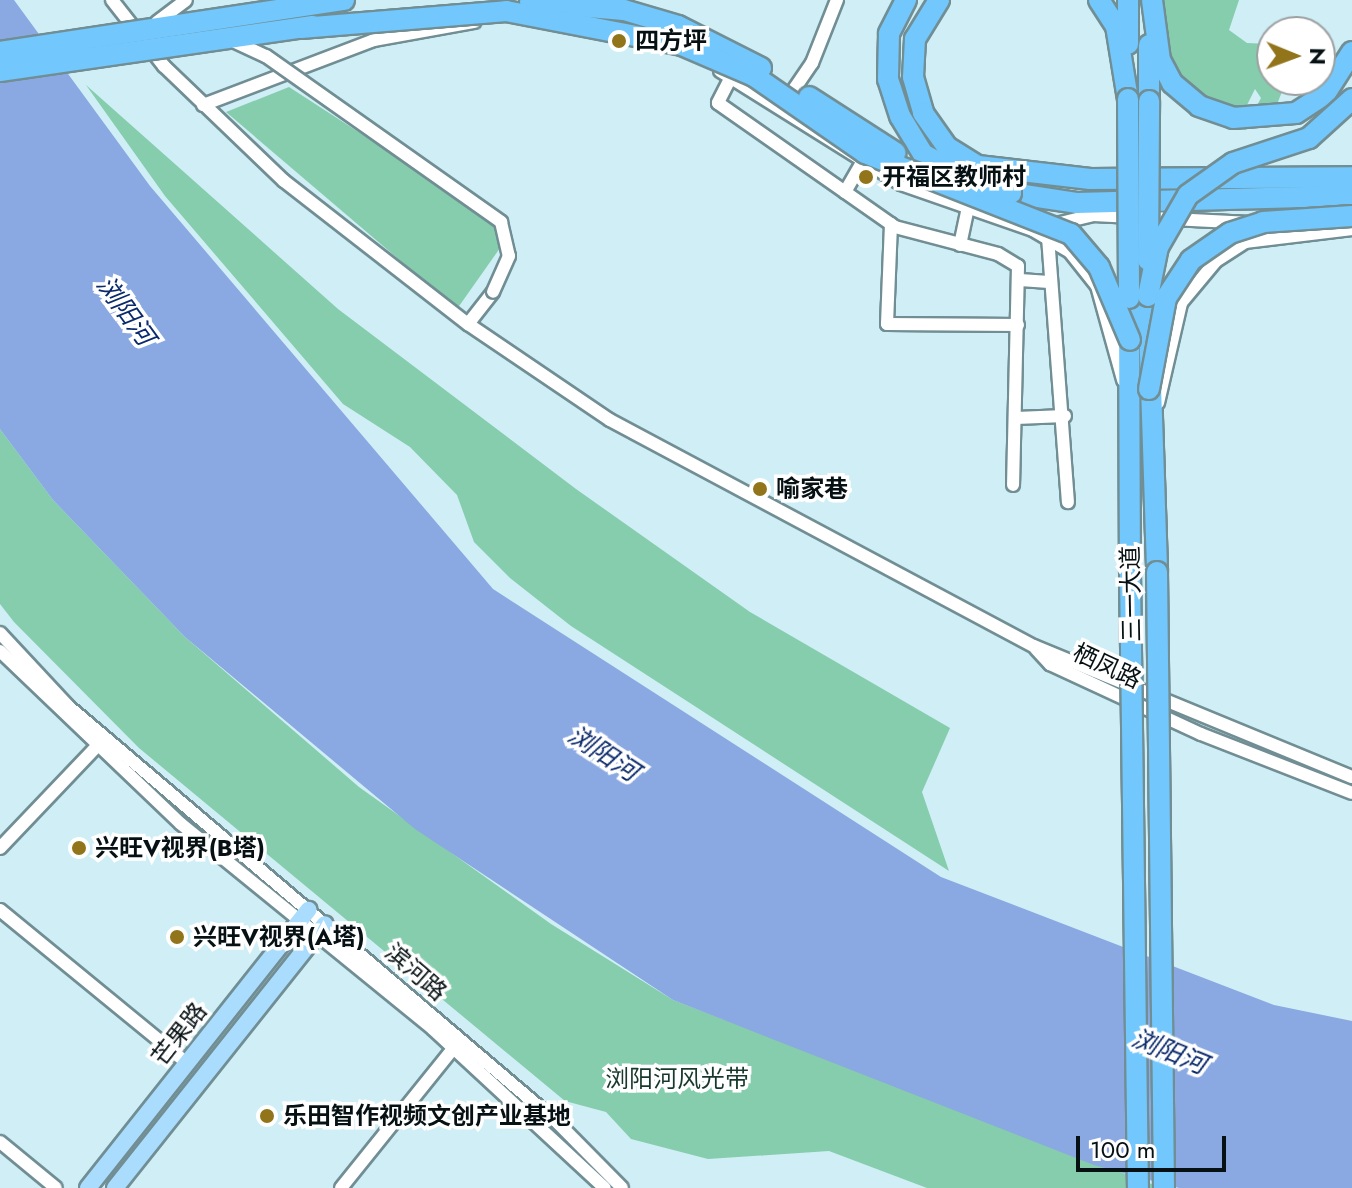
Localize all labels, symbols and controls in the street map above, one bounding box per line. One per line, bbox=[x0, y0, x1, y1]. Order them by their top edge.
north arrow bbox=[1256, 16, 1336, 96]
place label: 四方坪 bbox=[635, 27, 707, 55]
marker: 四方坪 bbox=[610, 32, 628, 50]
text: N bbox=[1302, 47, 1334, 65]
place label: 开福区教师村 bbox=[882, 163, 1026, 191]
marker: 开福区教师村 bbox=[857, 168, 875, 186]
water label: 浏阳河 bbox=[89, 270, 161, 352]
place label: 喻家巷 bbox=[776, 475, 848, 503]
marker: 喻家巷 bbox=[751, 480, 769, 498]
street label: 三一大道 bbox=[1116, 546, 1146, 642]
street label: 栖凤路 bbox=[1068, 638, 1146, 694]
water label: 浏阳河 bbox=[562, 720, 644, 788]
place label: 兴旺V视界(B塔) bbox=[95, 834, 265, 862]
marker: 兴旺V视界(B塔) bbox=[70, 839, 88, 857]
place label: 兴旺V视界(A塔) bbox=[193, 923, 365, 951]
marker: 兴旺V视界(A塔) bbox=[168, 928, 186, 946]
street label: 滨河路 bbox=[379, 938, 453, 1006]
street label: 芒果路 bbox=[145, 997, 213, 1071]
water label: 浏阳河 bbox=[1127, 1023, 1211, 1081]
park label: 浏阳河风光带 bbox=[605, 1065, 749, 1093]
place label: 乐田智作视频文创产业基地 bbox=[283, 1102, 571, 1130]
marker: 乐田智作视频文创产业基地 bbox=[258, 1107, 276, 1125]
scale bar bbox=[1080, 1120, 1230, 1170]
text: 100 m bbox=[1090, 1132, 1156, 1167]

